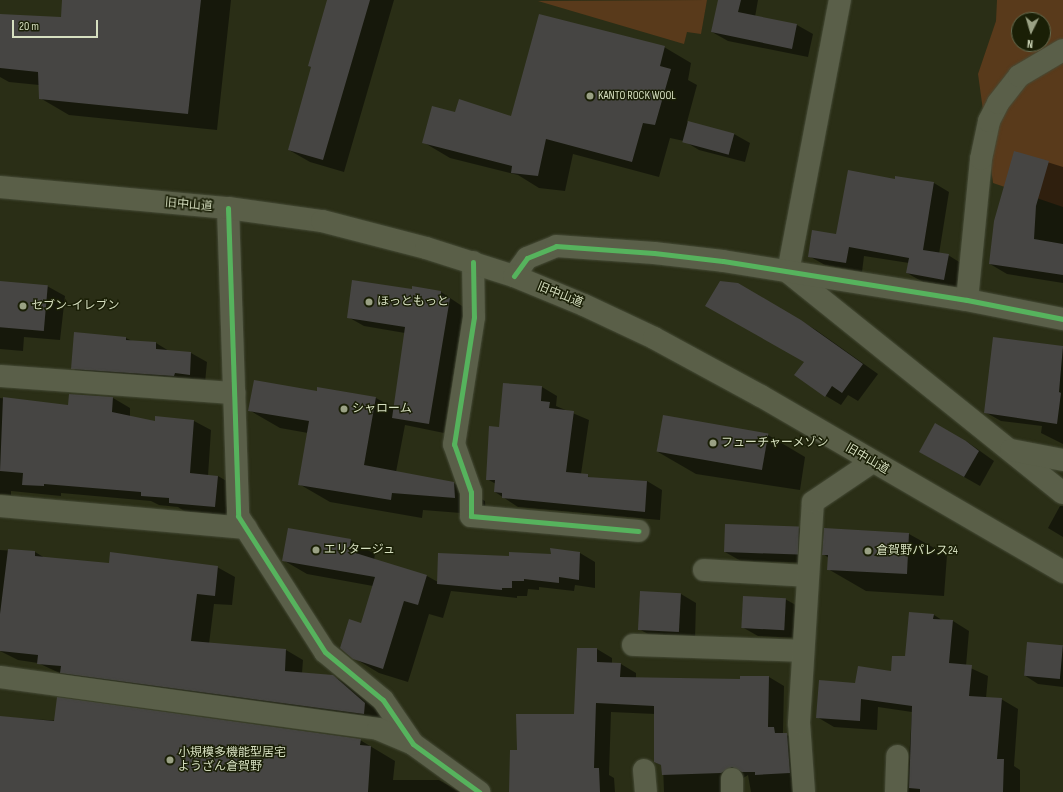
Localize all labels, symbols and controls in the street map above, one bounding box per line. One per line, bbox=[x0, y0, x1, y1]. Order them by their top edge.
scale bar bbox=[14, 12, 100, 38]
north arrow bbox=[1011, 12, 1051, 52]
text: 20 m bbox=[19, 19, 39, 34]
text: N bbox=[1027, 37, 1033, 50]
place label: KANTO ROCK WOOL bbox=[598, 89, 676, 103]
marker: KANTO ROCK WOOL bbox=[585, 91, 595, 101]
street label: 旧中山道 bbox=[164, 196, 214, 214]
street label: 旧中山道 bbox=[535, 279, 585, 311]
place label: ほっともっと bbox=[377, 295, 449, 309]
marker: ほっともっと bbox=[364, 297, 374, 307]
place label: セブン-イレブン bbox=[31, 299, 119, 313]
marker: セブン-イレブン bbox=[18, 301, 28, 311]
place label: シャローム bbox=[352, 402, 412, 416]
marker: シャローム bbox=[339, 404, 349, 414]
place label: フューチャーメゾン bbox=[721, 436, 829, 450]
marker: フューチャーメゾン bbox=[708, 438, 718, 448]
street label: 旧中山道 bbox=[843, 441, 891, 477]
place label: エリタージュ bbox=[324, 543, 396, 557]
place label: 倉賀野パレス24 bbox=[876, 544, 958, 558]
marker: エリタージュ bbox=[311, 545, 321, 555]
marker: 倉賀野パレス24 bbox=[863, 546, 873, 556]
place label: 小規模多機能型居宅 ようざん倉賀野 bbox=[178, 746, 286, 774]
marker: 小規模多機能型居宅 ようざん倉賀野 bbox=[165, 755, 175, 765]

